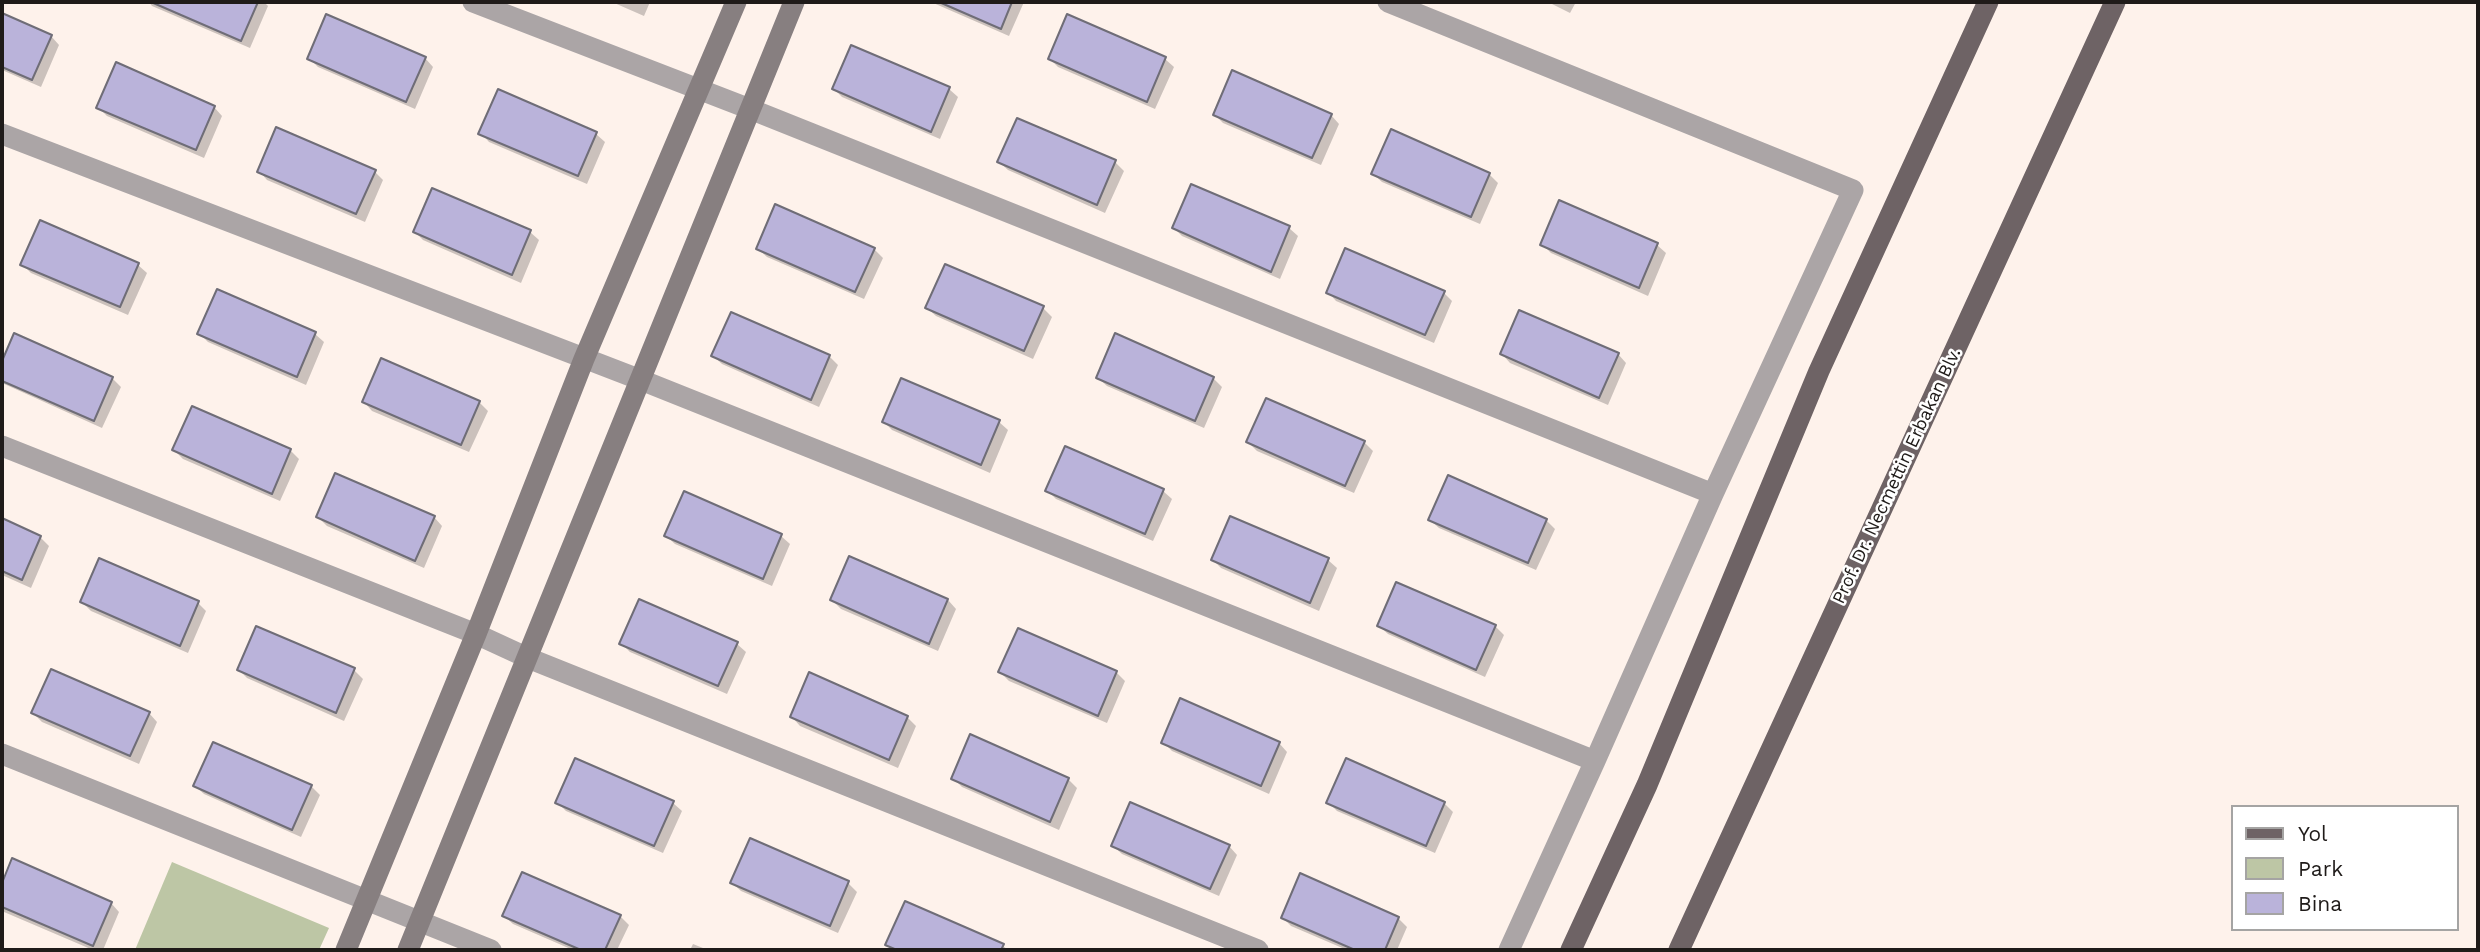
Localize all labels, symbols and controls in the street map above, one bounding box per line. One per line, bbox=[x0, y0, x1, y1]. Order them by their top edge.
street label: Prof. Dr. Necmettin Erbakan Blv. bbox=[1828, 345, 1966, 607]
legend bbox=[2232, 805, 2459, 931]
text: Yol bbox=[2298, 821, 2328, 846]
text: Park bbox=[2298, 856, 2343, 881]
text: Bina bbox=[2298, 891, 2342, 916]

